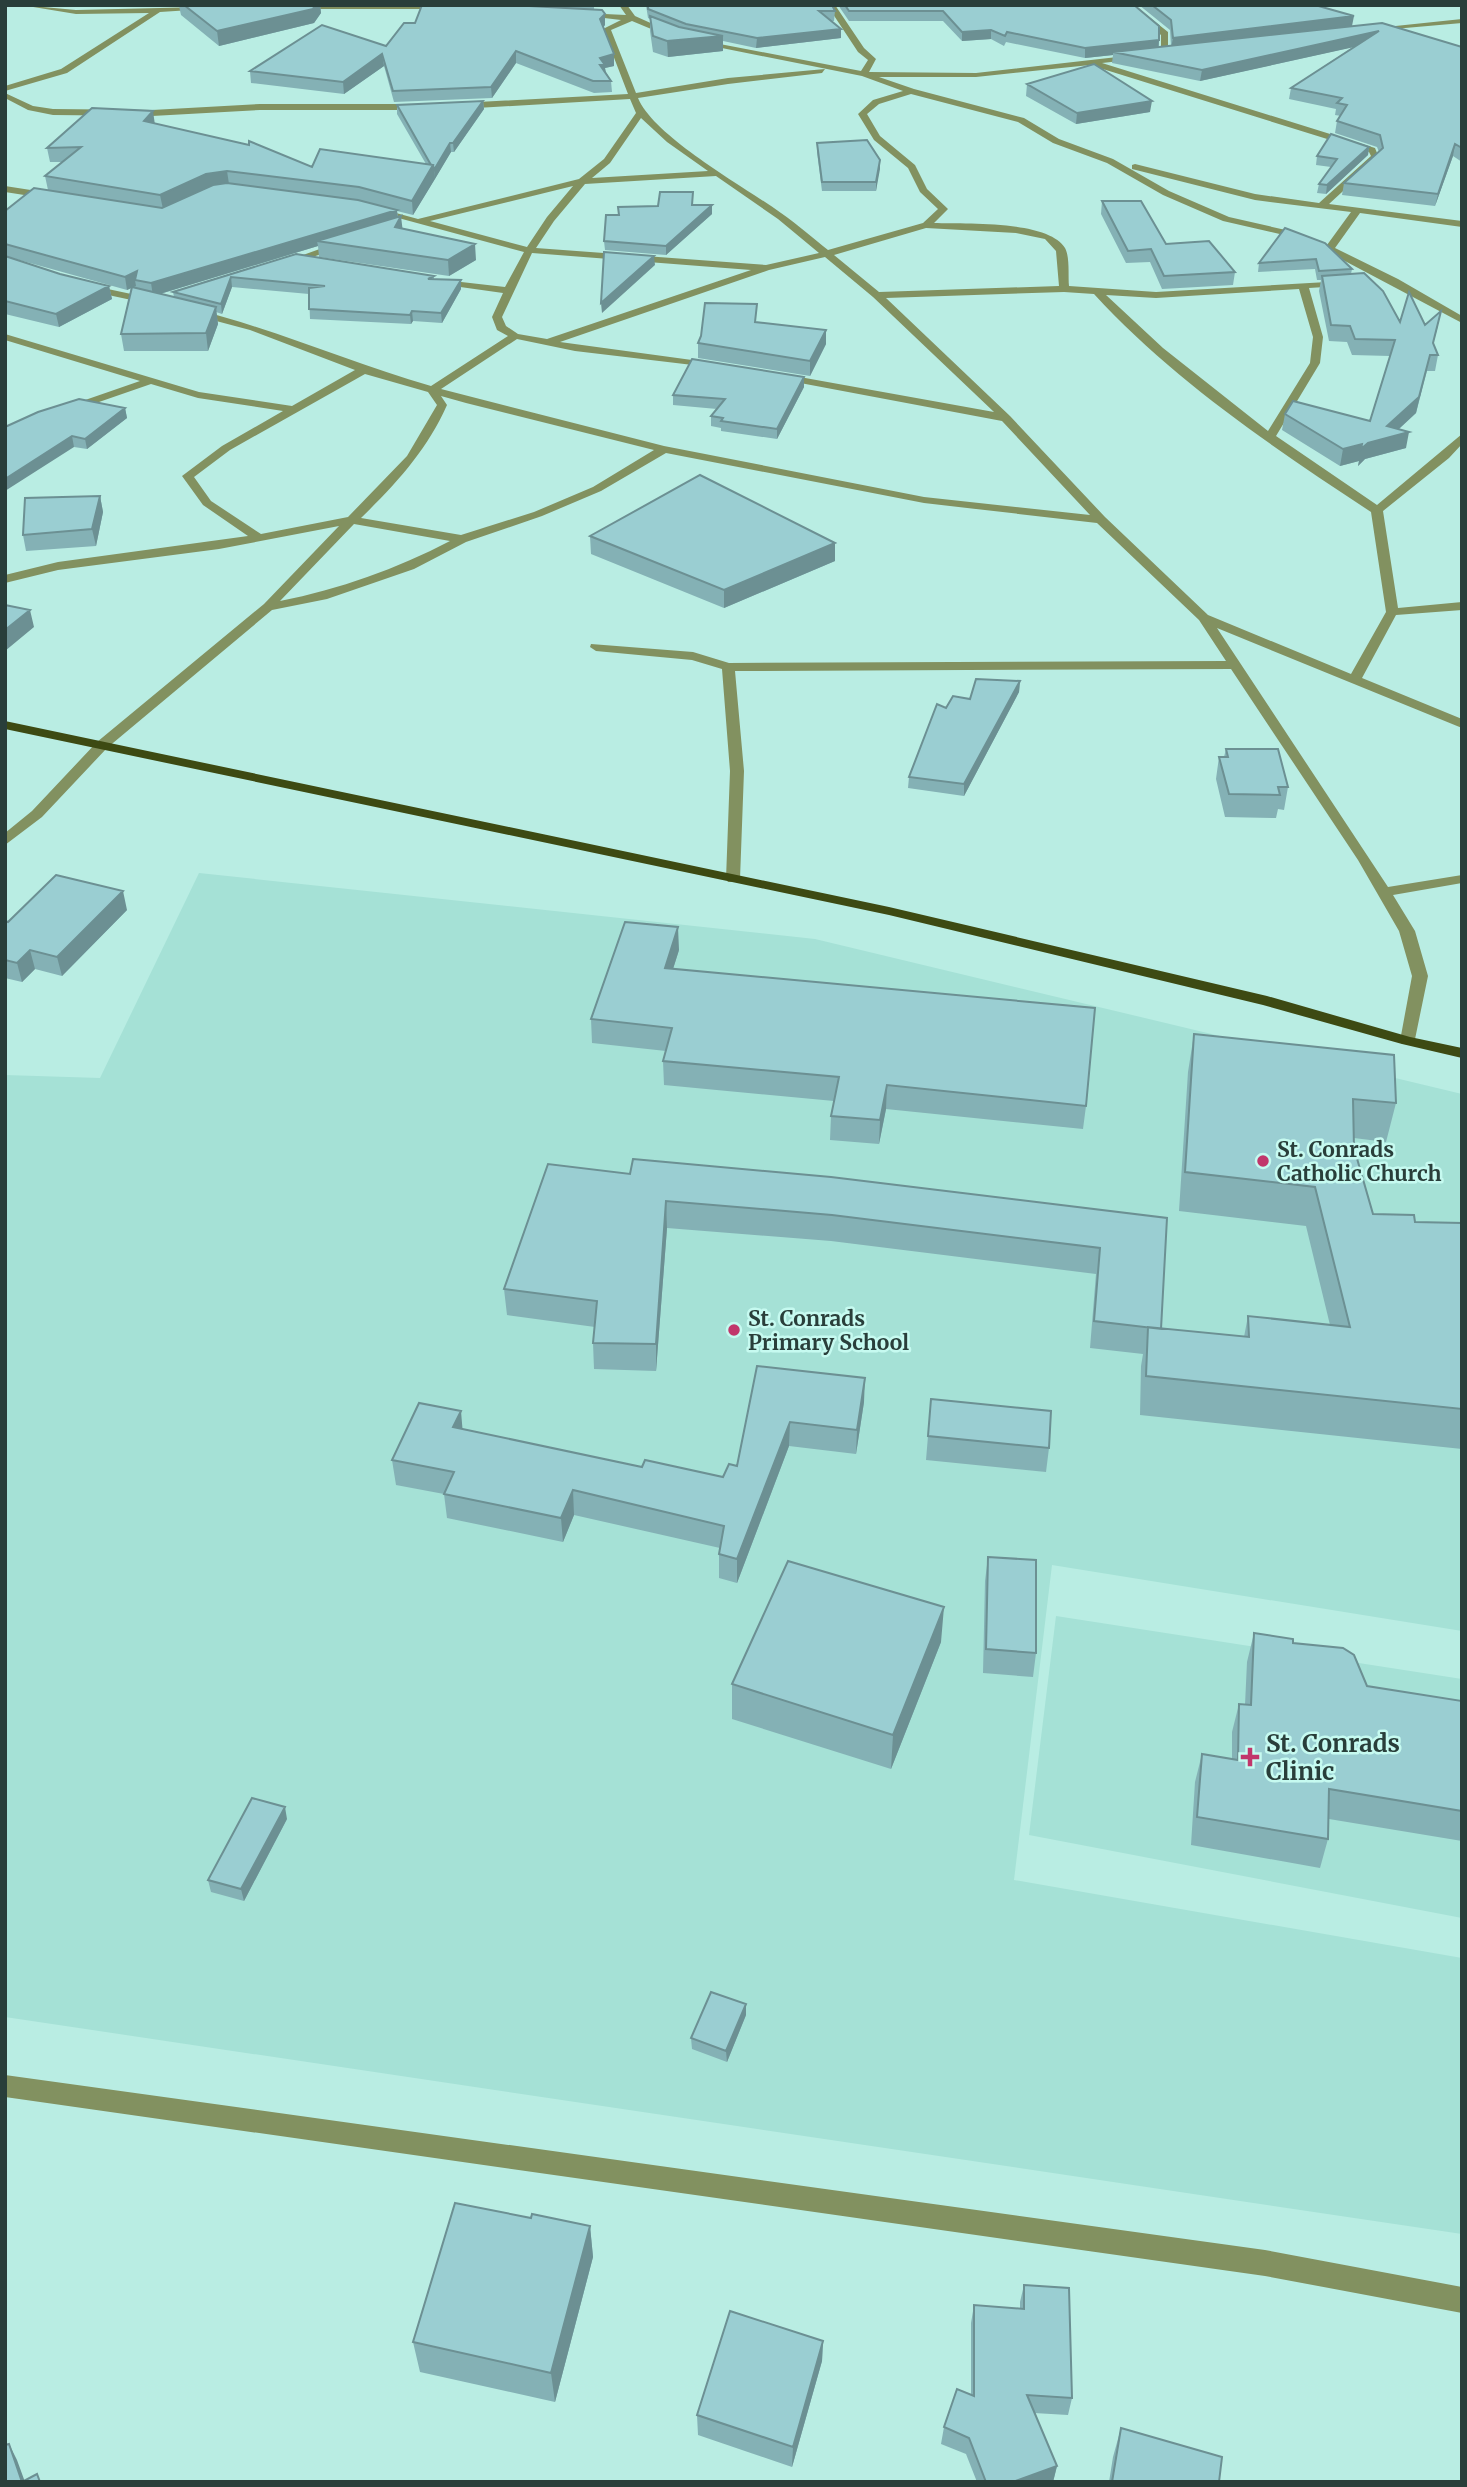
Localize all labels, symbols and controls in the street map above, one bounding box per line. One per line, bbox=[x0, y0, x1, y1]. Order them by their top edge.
place label: St. Conrads Catholic Church bbox=[1277, 1136, 1441, 1187]
marker: St. Conrads Catholic Church bbox=[1255, 1153, 1271, 1169]
place label: St. Conrads Primary School bbox=[748, 1305, 909, 1356]
marker: St. Conrads Primary School bbox=[726, 1322, 742, 1338]
place label: St. Conrads Clinic bbox=[1266, 1728, 1400, 1787]
marker: St. Conrads Clinic bbox=[1240, 1747, 1260, 1767]

